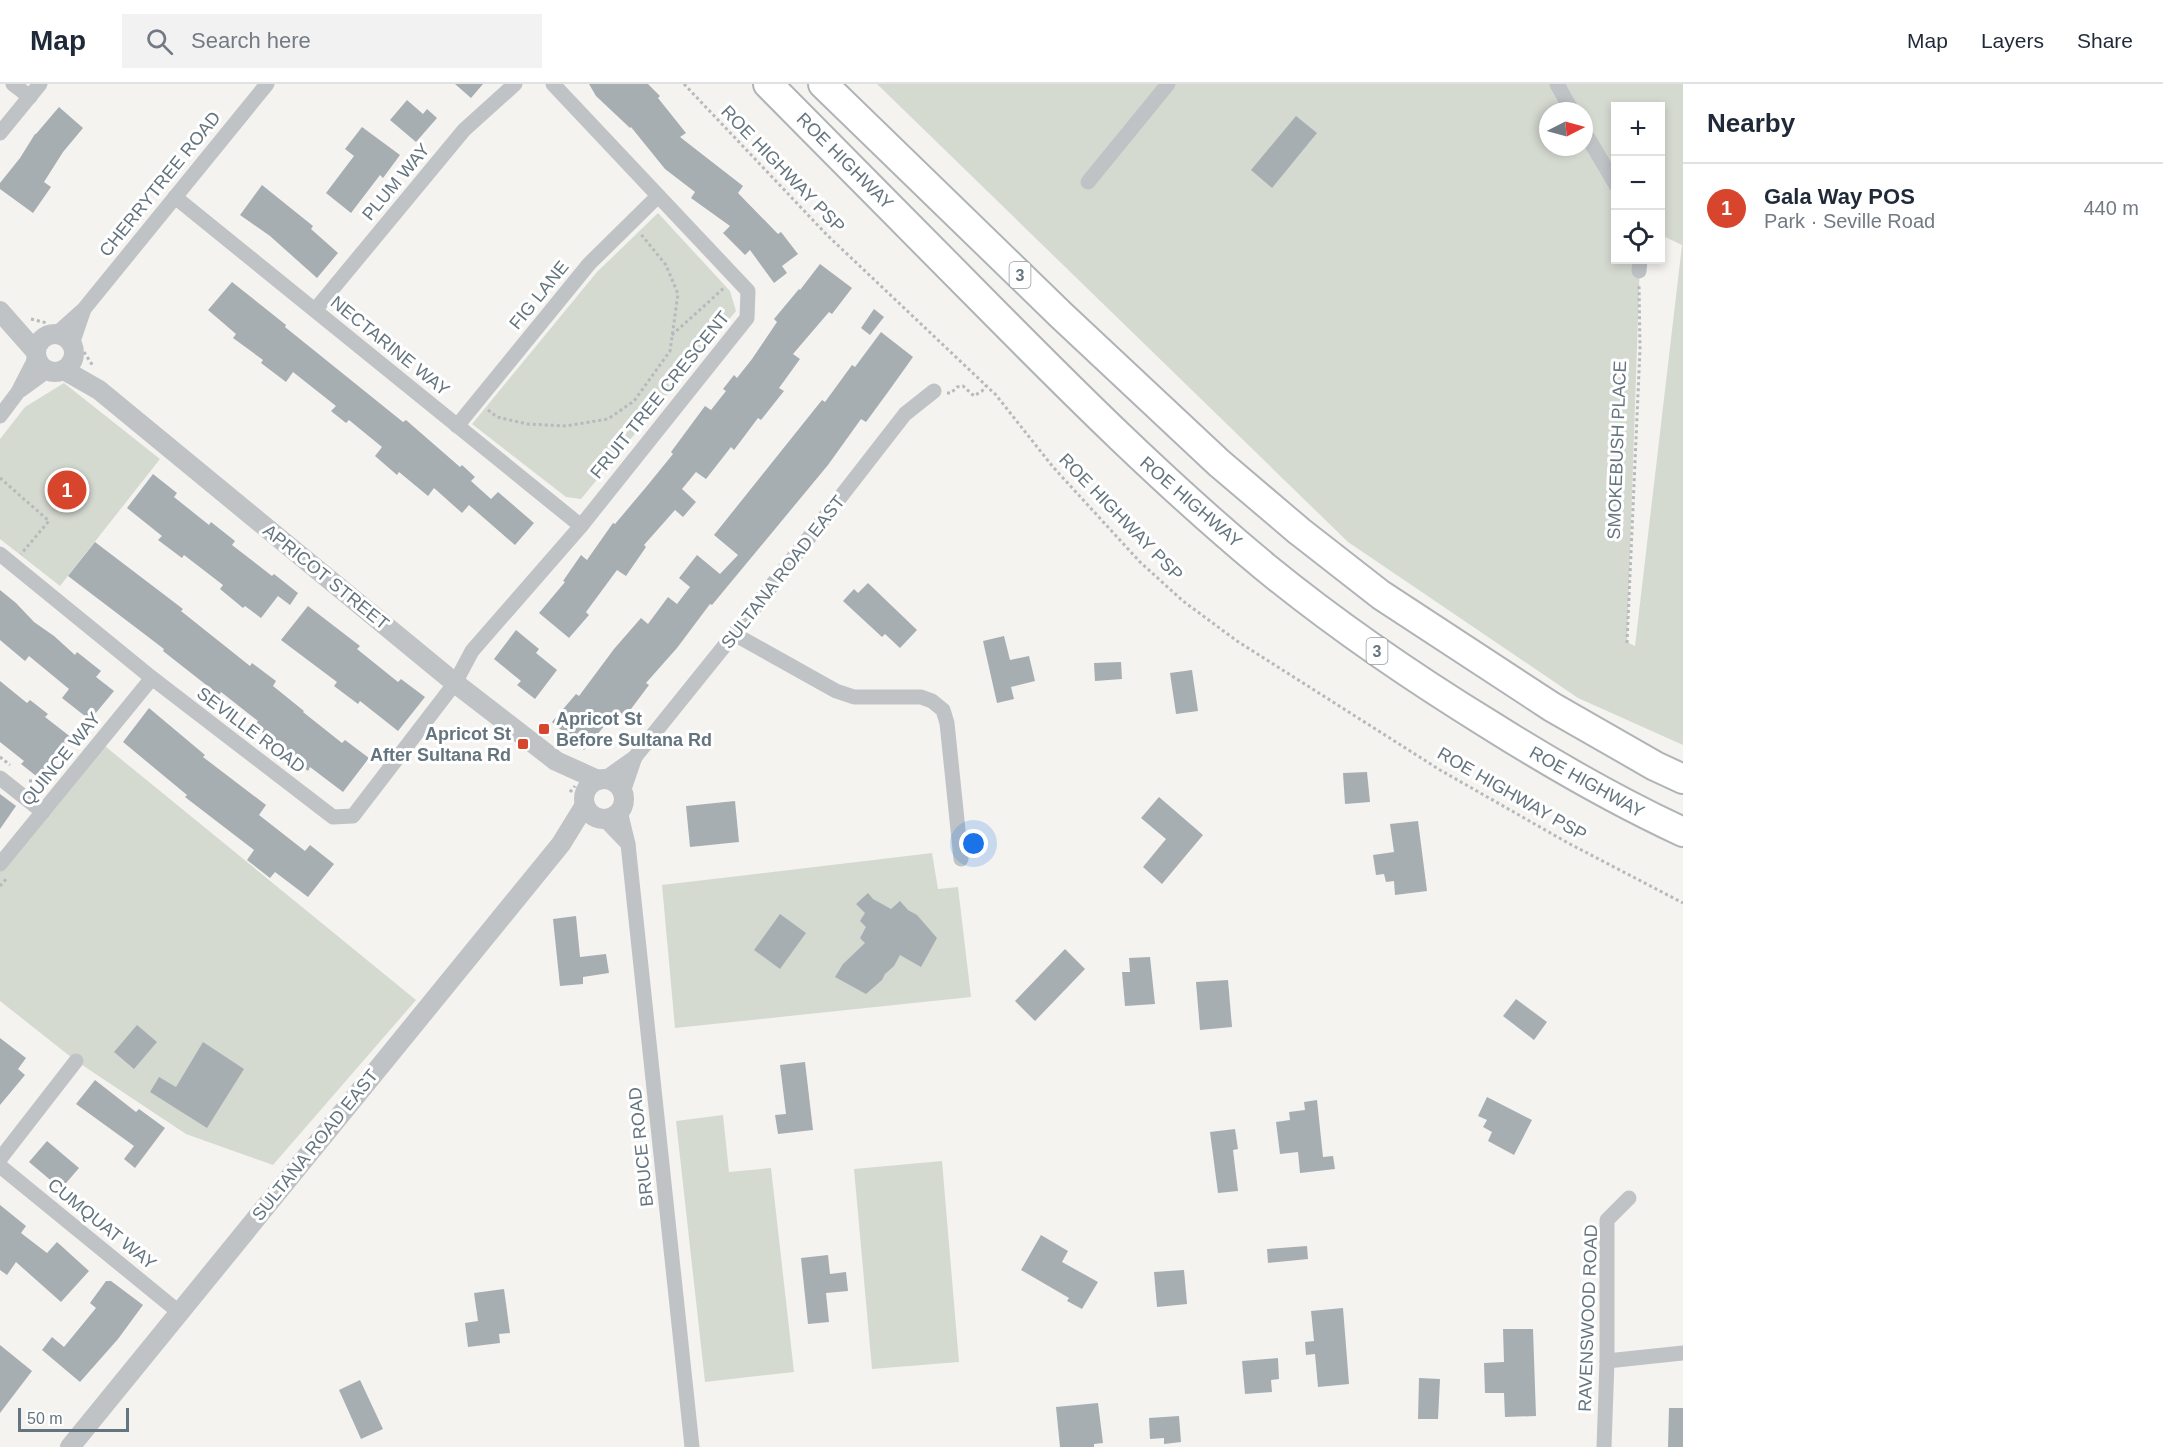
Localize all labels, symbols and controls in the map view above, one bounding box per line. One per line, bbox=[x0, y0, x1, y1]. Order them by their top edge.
search box bbox=[122, 14, 542, 68]
text: Map bbox=[30, 25, 86, 56]
icon: search bbox=[143, 25, 176, 58]
text: Search here bbox=[191, 28, 311, 53]
text: Map bbox=[1907, 29, 1948, 52]
text: Layers bbox=[1981, 29, 2044, 52]
text: Share bbox=[2077, 29, 2133, 52]
street label: ROE HIGHWAY PSP bbox=[717, 101, 849, 237]
north arrow bbox=[1539, 102, 1593, 156]
map controls bbox=[1611, 102, 1665, 264]
button: + bbox=[1611, 102, 1665, 156]
street label: CHERRYTREE ROAD bbox=[95, 107, 225, 261]
text: Nearby bbox=[1707, 108, 1795, 138]
street label: ROE HIGHWAY bbox=[793, 109, 897, 213]
street label: PLUM WAY bbox=[358, 140, 434, 224]
button: − bbox=[1611, 156, 1665, 210]
text: Gala Way POS bbox=[1764, 184, 1915, 209]
text: 1 bbox=[1721, 197, 1732, 219]
text: 440 m bbox=[2083, 197, 2139, 219]
button: locate bbox=[1611, 210, 1665, 264]
text: Park · Seville Road bbox=[1764, 210, 1935, 232]
street label: FIG LANE bbox=[505, 257, 573, 333]
road number: 3 bbox=[1010, 262, 1030, 288]
street label: NECTARINE WAY bbox=[327, 292, 453, 400]
street label: FRUIT TREE CRESCENT bbox=[586, 307, 734, 483]
street label: SMOKEBUSH PLACE bbox=[1604, 360, 1630, 540]
street label: ROE HIGHWAY PSP bbox=[1055, 449, 1187, 585]
street label: ROE HIGHWAY bbox=[1136, 452, 1246, 552]
pin: 1 bbox=[48, 468, 86, 512]
street label: SULTANA ROAD EAST bbox=[717, 492, 849, 652]
street label: APRICOT STREET bbox=[259, 520, 393, 634]
road number: 3 bbox=[1366, 638, 1388, 664]
street label: SEVILLE ROAD bbox=[193, 683, 309, 777]
street label: QUINCE WAY bbox=[17, 708, 105, 810]
place label: Apricot St Before Sultana Rd bbox=[556, 709, 712, 750]
marker: Apricot St Before Sultana Rd bbox=[537, 722, 551, 736]
place label: Apricot St After Sultana Rd bbox=[370, 724, 511, 765]
marker: Apricot St After Sultana Rd bbox=[516, 737, 530, 751]
street label: ROE HIGHWAY bbox=[1526, 742, 1648, 822]
street label: ROE HIGHWAY PSP bbox=[1434, 743, 1590, 845]
your location bbox=[959, 829, 988, 858]
street label: SULTANA ROAD EAST bbox=[248, 1066, 382, 1224]
street label: BRUCE ROAD bbox=[625, 1086, 657, 1208]
street label: CUMQUAT WAY bbox=[44, 1174, 160, 1274]
street label: RAVENSWOOD ROAD bbox=[1575, 1224, 1601, 1412]
scale bar bbox=[18, 1405, 129, 1432]
text: 50 m bbox=[27, 1410, 63, 1427]

